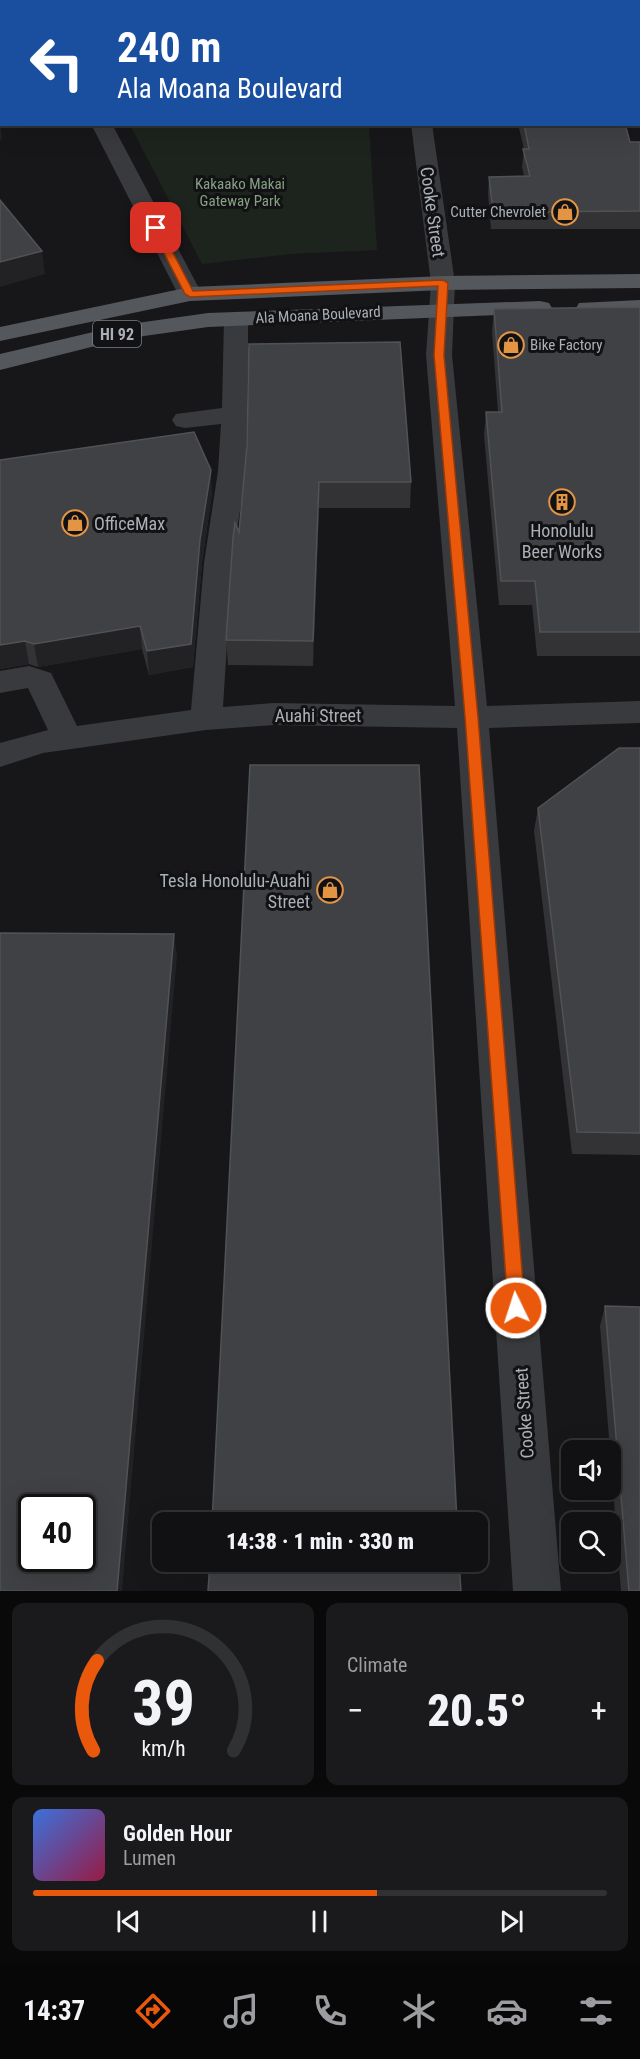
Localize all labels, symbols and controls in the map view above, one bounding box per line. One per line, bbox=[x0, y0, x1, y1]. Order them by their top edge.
text: 240 m bbox=[117, 23, 222, 72]
icon: left bbox=[18, 24, 96, 102]
text: Ala Moana Boulevard bbox=[117, 73, 343, 105]
street label: Cooke Street bbox=[416, 165, 450, 259]
park label: Kakaako Makai Gateway Park bbox=[195, 175, 285, 210]
shop icon: Cutter Chevrolet bbox=[550, 197, 580, 227]
pin bbox=[130, 202, 181, 253]
place label: Cutter Chevrolet bbox=[450, 203, 546, 221]
icon: arrive bbox=[139, 211, 172, 244]
street label: Ala Moana Boulevard bbox=[255, 303, 381, 327]
road number: HI 92 bbox=[93, 321, 141, 347]
shop icon: Bike Factory bbox=[496, 330, 526, 360]
place label: Bike Factory bbox=[530, 336, 603, 354]
building icon: Honolulu Beer Works bbox=[547, 487, 577, 517]
shop icon: OfficeMax bbox=[60, 508, 90, 538]
place label: OfficeMax bbox=[94, 513, 165, 534]
place label: Honolulu Beer Works bbox=[522, 520, 602, 562]
street label: Auahi Street bbox=[275, 705, 361, 726]
place label: Tesla Honolulu-Auahi Street bbox=[159, 870, 310, 912]
shop icon: Tesla Honolulu-Auahi Street bbox=[315, 875, 345, 905]
position arrow bbox=[484, 1276, 548, 1340]
street label: Cooke Street bbox=[510, 1367, 538, 1459]
map controls bbox=[561, 1440, 621, 1572]
button: sound bbox=[561, 1440, 621, 1500]
speed limit sign: 40 bbox=[18, 1494, 96, 1572]
button: search bbox=[561, 1512, 621, 1572]
text: 14:38 · 1 min · 330 m bbox=[226, 1529, 414, 1554]
text: Climate bbox=[347, 1653, 407, 1677]
text: 39 bbox=[131, 1667, 195, 1740]
text: 20.5° bbox=[427, 1684, 527, 1737]
text: − bbox=[347, 1691, 364, 1730]
text: + bbox=[591, 1691, 607, 1730]
text: km/h bbox=[141, 1736, 185, 1761]
text: Golden Hour bbox=[123, 1821, 232, 1846]
text: Lumen bbox=[123, 1846, 176, 1870]
icon: previous bbox=[112, 1905, 145, 1938]
icon: pause bbox=[303, 1905, 336, 1938]
icon: next bbox=[495, 1905, 528, 1938]
icon: directions bbox=[132, 1990, 174, 2032]
icon: music bbox=[220, 1990, 262, 2032]
icon: phone bbox=[309, 1990, 351, 2032]
icon: climate bbox=[398, 1990, 440, 2032]
icon: car bbox=[486, 1990, 528, 2032]
icon: filters bbox=[575, 1990, 617, 2032]
text: 14:37 bbox=[23, 1995, 85, 2027]

